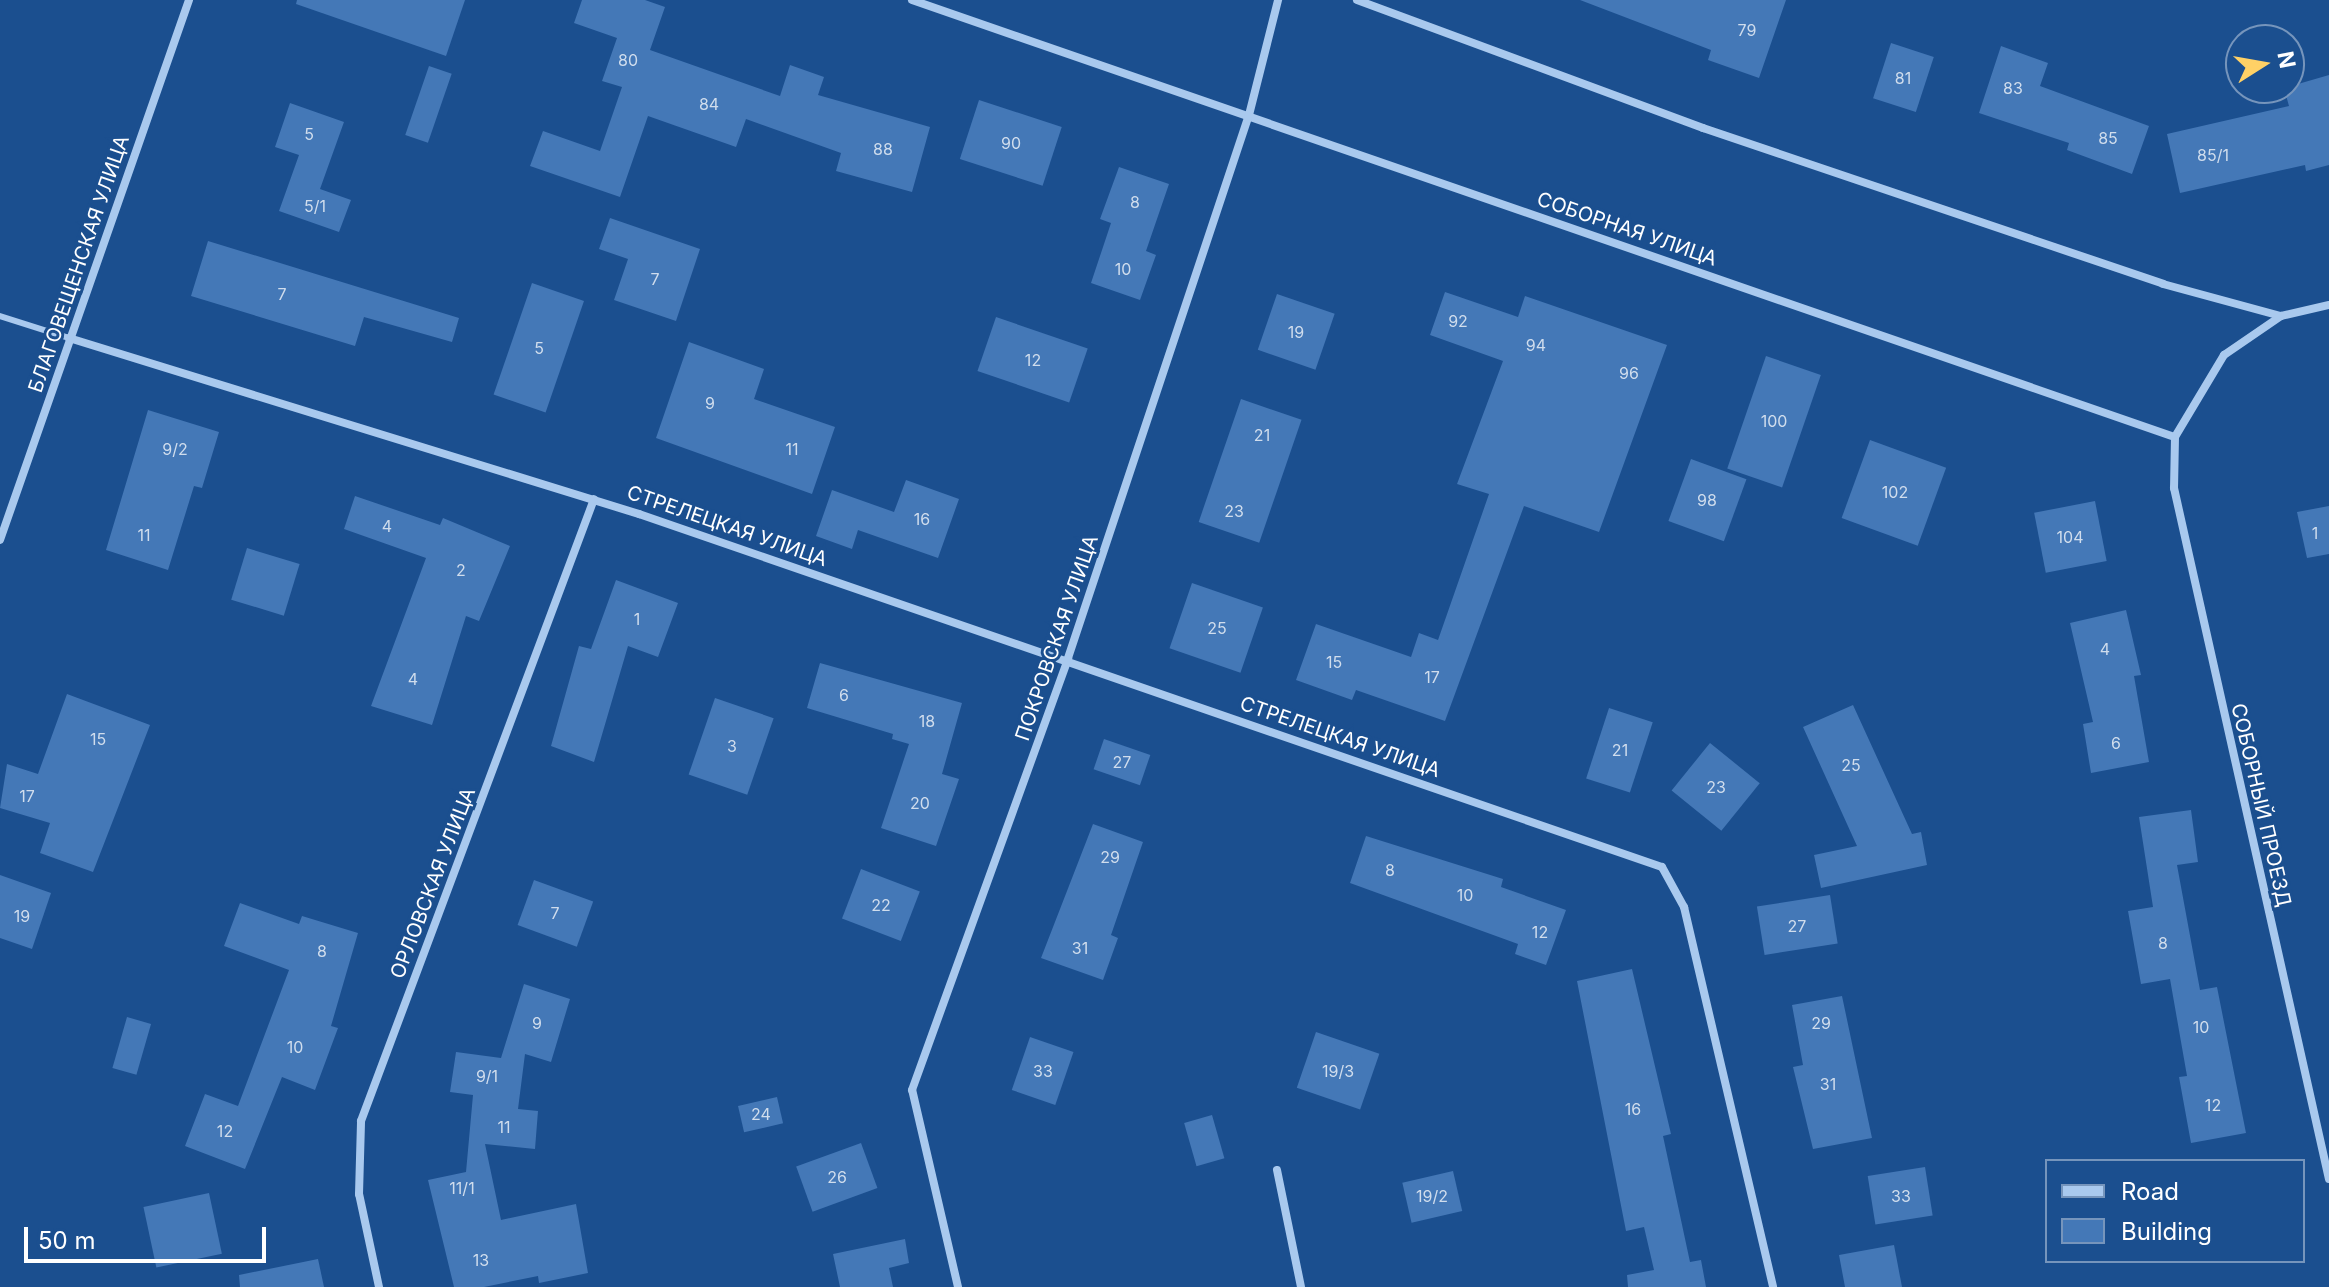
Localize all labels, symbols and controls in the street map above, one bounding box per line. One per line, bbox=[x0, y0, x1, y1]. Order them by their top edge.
house number: 79 bbox=[1738, 20, 1756, 40]
north arrow bbox=[2225, 24, 2305, 104]
text: N bbox=[2272, 49, 2301, 71]
house number: 80 bbox=[618, 50, 638, 70]
house number: 81 bbox=[1895, 68, 1911, 88]
house number: 83 bbox=[2003, 78, 2023, 98]
house number: 84 bbox=[699, 94, 719, 114]
house number: 5 bbox=[304, 124, 314, 144]
house number: 85 bbox=[2098, 128, 2118, 148]
street label: БЛАГОВЕЩЕНСКАЯ УЛИЦА bbox=[24, 132, 134, 396]
house number: 90 bbox=[1001, 133, 1021, 153]
house number: 88 bbox=[873, 139, 893, 159]
house number: 85/1 bbox=[2197, 145, 2229, 165]
street label: СОБОРНАЯ УЛИЦА bbox=[1534, 187, 1720, 271]
house number: 8 bbox=[1130, 192, 1140, 212]
house number: 5/1 bbox=[304, 196, 326, 216]
house number: 10 bbox=[1115, 259, 1131, 279]
house number: 7 bbox=[650, 269, 660, 289]
house number: 7 bbox=[277, 284, 287, 304]
house number: 92 bbox=[1448, 311, 1468, 331]
house number: 19 bbox=[1288, 322, 1304, 342]
house number: 94 bbox=[1526, 335, 1546, 355]
house number: 5 bbox=[534, 338, 544, 358]
house number: 12 bbox=[1025, 350, 1041, 370]
house number: 96 bbox=[1619, 363, 1639, 383]
house number: 9 bbox=[705, 393, 715, 413]
house number: 100 bbox=[1761, 411, 1787, 431]
house number: 21 bbox=[1254, 425, 1270, 445]
house number: 9/2 bbox=[162, 439, 188, 459]
house number: 11 bbox=[785, 439, 799, 459]
street label: СТРЕЛЕЦКАЯ УЛИЦА bbox=[624, 480, 830, 572]
house number: 102 bbox=[1882, 482, 1908, 502]
house number: 98 bbox=[1697, 490, 1717, 510]
house number: 23 bbox=[1224, 501, 1244, 521]
house number: 16 bbox=[914, 509, 930, 529]
house number: 4 bbox=[382, 516, 392, 536]
house number: 1 bbox=[2312, 523, 2318, 543]
house number: 11 bbox=[137, 525, 151, 545]
house number: 104 bbox=[2057, 527, 2083, 547]
street label: ПОКРОВСКАЯ УЛИЦА bbox=[1011, 532, 1103, 744]
house number: 2 bbox=[456, 560, 466, 580]
house number: 1 bbox=[634, 609, 640, 629]
house number: 25 bbox=[1207, 618, 1227, 638]
house number: 4 bbox=[2100, 639, 2110, 659]
house number: 15 bbox=[1326, 652, 1342, 672]
house number: 17 bbox=[1424, 667, 1440, 687]
house number: 4 bbox=[408, 669, 418, 689]
house number: 6 bbox=[839, 685, 849, 705]
street label: СТРЕЛЕЦКАЯ УЛИЦА bbox=[1237, 691, 1443, 783]
street label: СОБОРНЫЙ ПРОЕЗД bbox=[2226, 701, 2296, 909]
house number: 18 bbox=[919, 711, 935, 731]
house number: 15 bbox=[90, 729, 106, 749]
house number: 6 bbox=[2111, 733, 2121, 753]
house number: 3 bbox=[727, 736, 737, 756]
house number: 21 bbox=[1612, 740, 1628, 760]
house number: 27 bbox=[1113, 752, 1131, 772]
house number: 25 bbox=[1841, 755, 1861, 775]
house number: 23 bbox=[1706, 777, 1726, 797]
street label: ОРЛОВСКАЯ УЛИЦА bbox=[386, 784, 480, 982]
house number: 17 bbox=[19, 786, 35, 806]
house number: 20 bbox=[910, 793, 930, 813]
house number: 29 bbox=[1100, 847, 1120, 867]
house number: 8 bbox=[1385, 860, 1395, 880]
house number: 10 bbox=[1457, 885, 1473, 905]
house number: 22 bbox=[871, 895, 891, 915]
house number: 7 bbox=[550, 903, 560, 923]
house number: 19 bbox=[14, 906, 30, 926]
house number: 27 bbox=[1788, 916, 1806, 936]
house number: 12 bbox=[1532, 922, 1548, 942]
house number: 8 bbox=[2158, 933, 2168, 953]
house number: 31 bbox=[1072, 938, 1088, 958]
house number: 8 bbox=[317, 941, 327, 961]
house number: 9 bbox=[532, 1013, 542, 1033]
house number: 29 bbox=[1811, 1013, 1831, 1033]
house number: 10 bbox=[2193, 1017, 2209, 1037]
house number: 10 bbox=[287, 1037, 303, 1057]
house number: 33 bbox=[1033, 1061, 1053, 1081]
house number: 19/3 bbox=[1322, 1061, 1354, 1081]
house number: 9/1 bbox=[476, 1066, 498, 1086]
house number: 31 bbox=[1820, 1074, 1836, 1094]
house number: 12 bbox=[2205, 1095, 2221, 1115]
house number: 16 bbox=[1625, 1099, 1641, 1119]
house number: 24 bbox=[751, 1104, 771, 1124]
house number: 11 bbox=[497, 1117, 511, 1137]
house number: 12 bbox=[217, 1121, 233, 1141]
legend bbox=[2045, 1159, 2305, 1263]
house number: 26 bbox=[827, 1167, 847, 1187]
text: Road bbox=[2121, 1177, 2179, 1206]
house number: 11/1 bbox=[449, 1178, 475, 1198]
house number: 19/2 bbox=[1416, 1186, 1448, 1206]
house number: 33 bbox=[1891, 1186, 1911, 1206]
scale bar bbox=[28, 1211, 270, 1261]
text: Building bbox=[2121, 1217, 2212, 1246]
text: 50 m bbox=[38, 1226, 96, 1255]
house number: 13 bbox=[473, 1250, 489, 1270]

